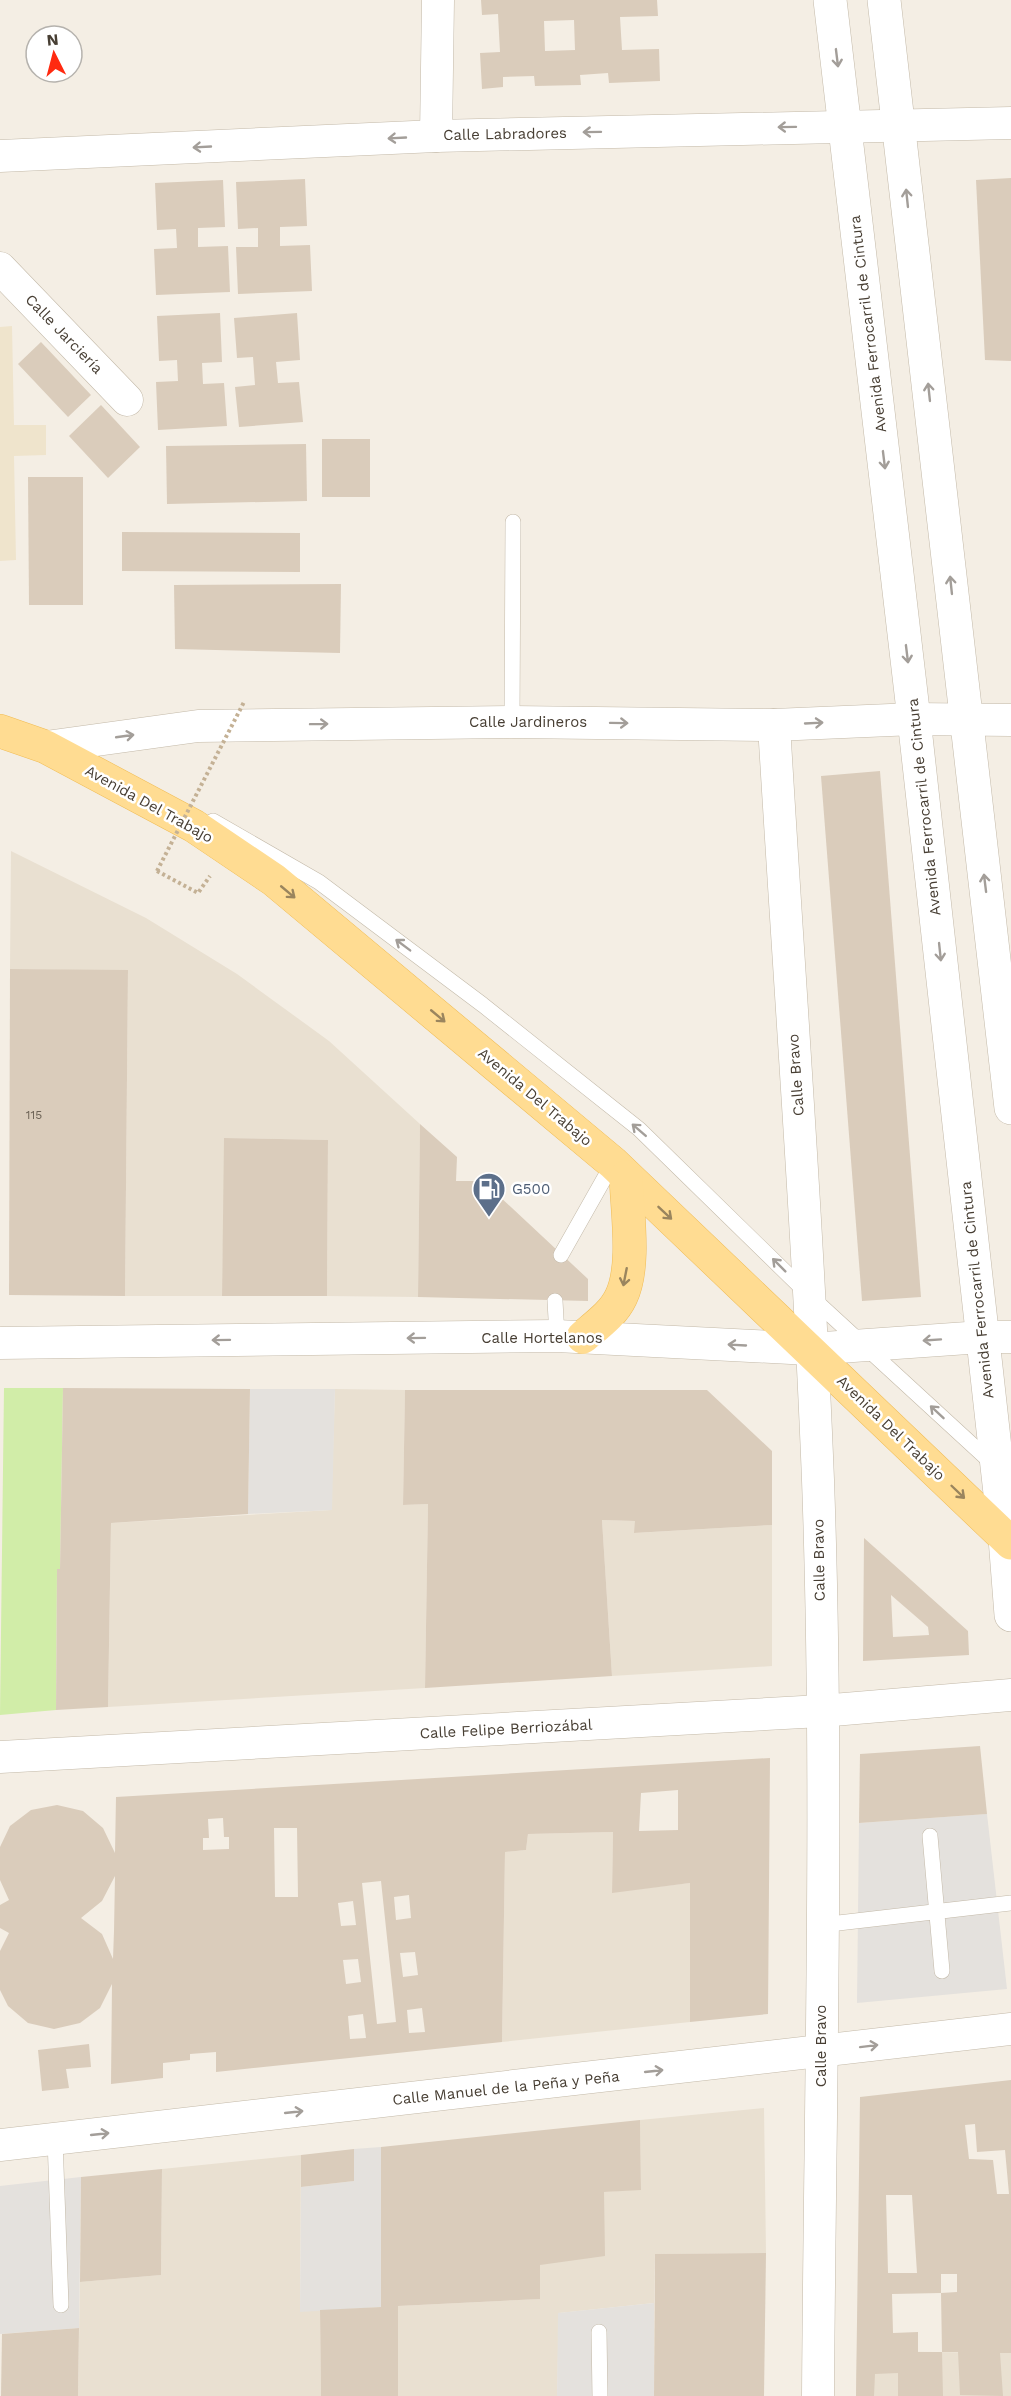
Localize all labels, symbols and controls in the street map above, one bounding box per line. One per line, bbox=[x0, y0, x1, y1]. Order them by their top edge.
north arrow bbox=[24, 24, 84, 84]
text: N bbox=[46, 30, 59, 50]
one-way arrow bbox=[831, 48, 842, 67]
one-way arrow bbox=[777, 122, 797, 133]
street label: Calle Labradores bbox=[443, 124, 567, 144]
one-way arrow bbox=[582, 126, 602, 138]
one-way arrow bbox=[387, 132, 407, 143]
one-way arrow bbox=[193, 141, 213, 152]
one-way arrow bbox=[901, 188, 912, 208]
street label: Avenida Ferrocarril de Cintura bbox=[846, 214, 890, 434]
street label: Calle Jarciería bbox=[22, 290, 107, 378]
one-way arrow bbox=[923, 382, 934, 402]
one-way arrow bbox=[879, 450, 890, 470]
one-way arrow bbox=[945, 576, 956, 596]
one-way arrow bbox=[901, 644, 912, 663]
street label: Avenida Ferrocarril de Cintura bbox=[904, 697, 944, 917]
street label: Calle Jardineros bbox=[469, 713, 587, 731]
one-way arrow bbox=[608, 717, 628, 729]
one-way arrow bbox=[308, 718, 328, 730]
one-way arrow bbox=[803, 718, 823, 729]
one-way arrow bbox=[114, 731, 134, 742]
street label: Avenida Del Trabajo bbox=[82, 761, 216, 847]
one-way arrow bbox=[979, 874, 990, 894]
one-way arrow bbox=[280, 885, 296, 898]
one-way arrow bbox=[395, 938, 411, 951]
one-way arrow bbox=[935, 942, 946, 962]
one-way arrow bbox=[430, 1010, 446, 1023]
street label: Calle Bravo bbox=[784, 1033, 808, 1117]
street label: Avenida Del Trabajo bbox=[474, 1044, 596, 1150]
house number: 115 bbox=[26, 1108, 42, 1122]
one-way arrow bbox=[632, 1123, 647, 1137]
fuel station icon: G500 bbox=[471, 1171, 507, 1218]
place label: G500 bbox=[512, 1180, 550, 1198]
street label: Avenida Ferrocarril de Cintura bbox=[957, 1180, 997, 1400]
one-way arrow bbox=[657, 1206, 672, 1220]
one-way arrow bbox=[772, 1258, 787, 1272]
one-way arrow bbox=[619, 1267, 630, 1286]
street label: Calle Hortelanos bbox=[481, 1329, 603, 1347]
one-way arrow bbox=[407, 1332, 427, 1344]
one-way arrow bbox=[212, 1334, 232, 1346]
one-way arrow bbox=[922, 1335, 942, 1346]
one-way arrow bbox=[728, 1340, 748, 1351]
street label: Avenida Del Trabajo bbox=[833, 1372, 949, 1484]
one-way arrow bbox=[930, 1405, 945, 1419]
one-way arrow bbox=[950, 1485, 965, 1500]
street label: Calle Bravo bbox=[809, 1519, 829, 1601]
street label: Calle Felipe Berriozábal bbox=[419, 1715, 593, 1743]
street label: Calle Bravo bbox=[812, 2005, 830, 2087]
one-way arrow bbox=[858, 2041, 878, 2052]
one-way arrow bbox=[644, 2065, 664, 2076]
street label: Calle Manuel de la Peña y Peña bbox=[392, 2067, 621, 2109]
one-way arrow bbox=[283, 2106, 303, 2117]
one-way arrow bbox=[89, 2128, 109, 2139]

